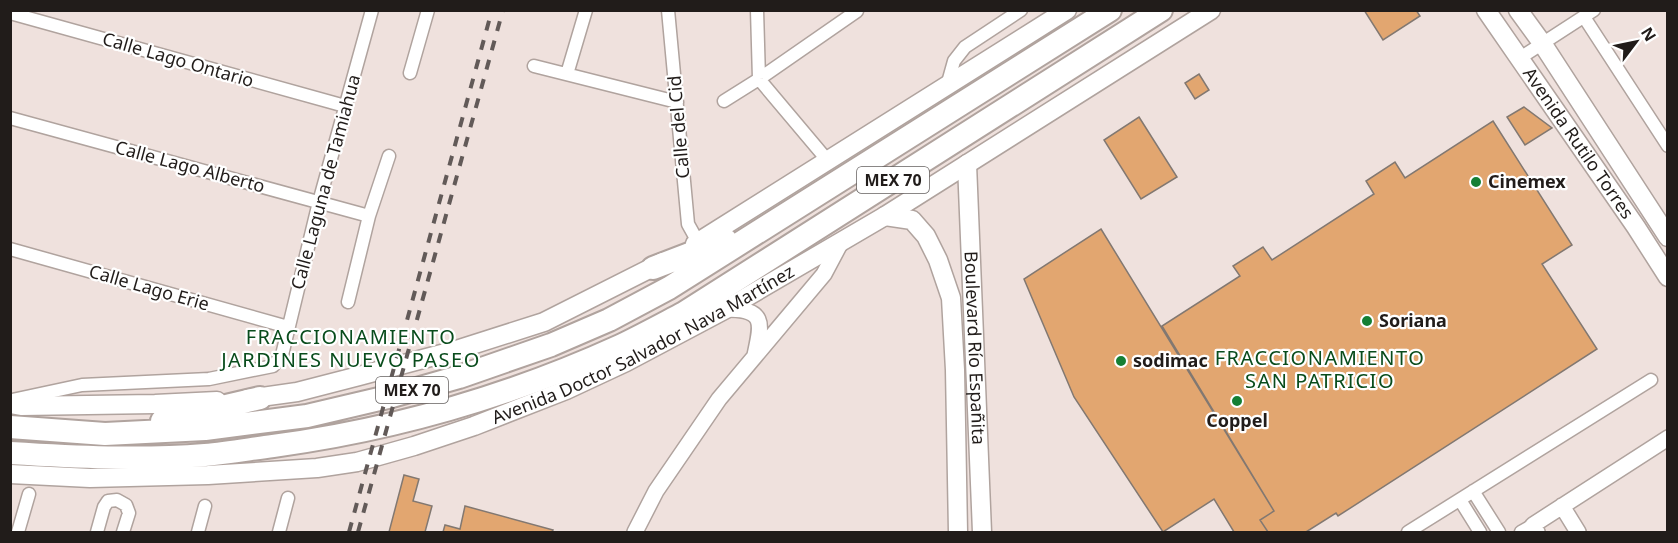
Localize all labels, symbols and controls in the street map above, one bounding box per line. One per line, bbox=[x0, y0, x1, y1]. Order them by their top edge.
north arrow bbox=[1606, 12, 1666, 72]
text: N bbox=[1636, 23, 1661, 45]
street label: Calle Lago Ontario bbox=[100, 26, 257, 92]
street label: Avenida Rutilo Torres bbox=[1518, 62, 1640, 223]
street label: Calle Laguna de Tamiahua bbox=[285, 72, 365, 292]
street label: Calle del Cid bbox=[662, 75, 694, 180]
street label: Calle Lago Alberto bbox=[113, 135, 268, 198]
road number: MEX 70 bbox=[857, 167, 929, 193]
place label: Cinemex bbox=[1488, 169, 1566, 193]
marker: Cinemex bbox=[1469, 175, 1483, 189]
street label: Boulevard Río Españita bbox=[960, 250, 991, 445]
street label: Calle Lago Erie bbox=[86, 258, 212, 316]
street label: Avenida Doctor Salvador Nava Martínez bbox=[488, 259, 798, 429]
place label: Soriana bbox=[1379, 308, 1447, 332]
marker: Soriana bbox=[1360, 314, 1374, 328]
district label: FRACCIONAMIENTO JARDINES NUEVO PASEO bbox=[219, 323, 481, 373]
district label: FRACCIONAMIENTO SAN PATRICIO bbox=[1215, 344, 1425, 394]
place label: sodimac bbox=[1133, 348, 1208, 372]
marker: sodimac bbox=[1114, 354, 1128, 368]
road number: MEX 70 bbox=[376, 377, 448, 403]
marker: Coppel bbox=[1230, 394, 1244, 408]
place label: Coppel bbox=[1206, 408, 1268, 432]

